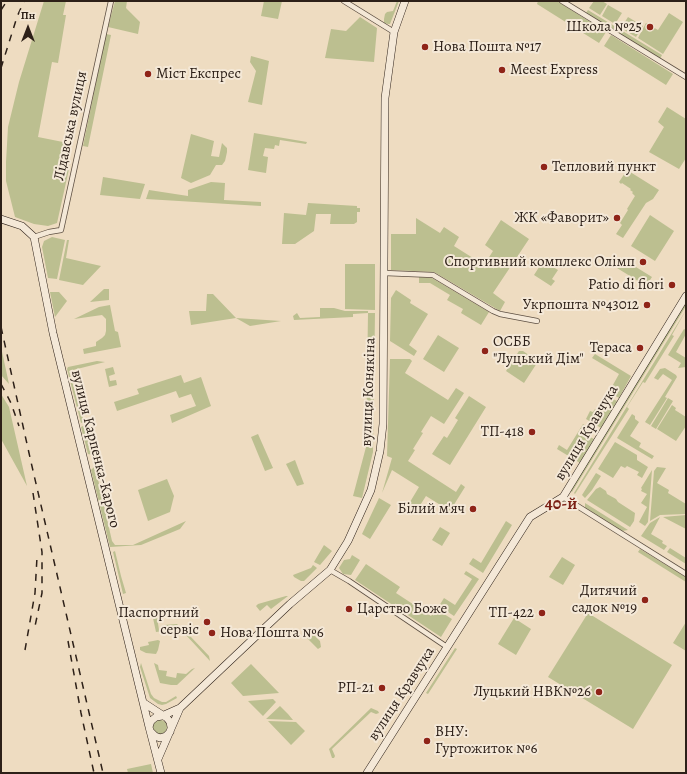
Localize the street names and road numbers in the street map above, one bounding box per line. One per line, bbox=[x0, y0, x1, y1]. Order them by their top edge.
street label: Лідавська вулиця bbox=[51, 70, 91, 182]
street label: вулиця Конякіна bbox=[358, 337, 380, 447]
street label: вулиця Карпенка-Карого bbox=[67, 368, 123, 530]
street label: вулиця Кравчука bbox=[551, 382, 623, 484]
street label: вулиця Кравчука bbox=[365, 644, 439, 744]

